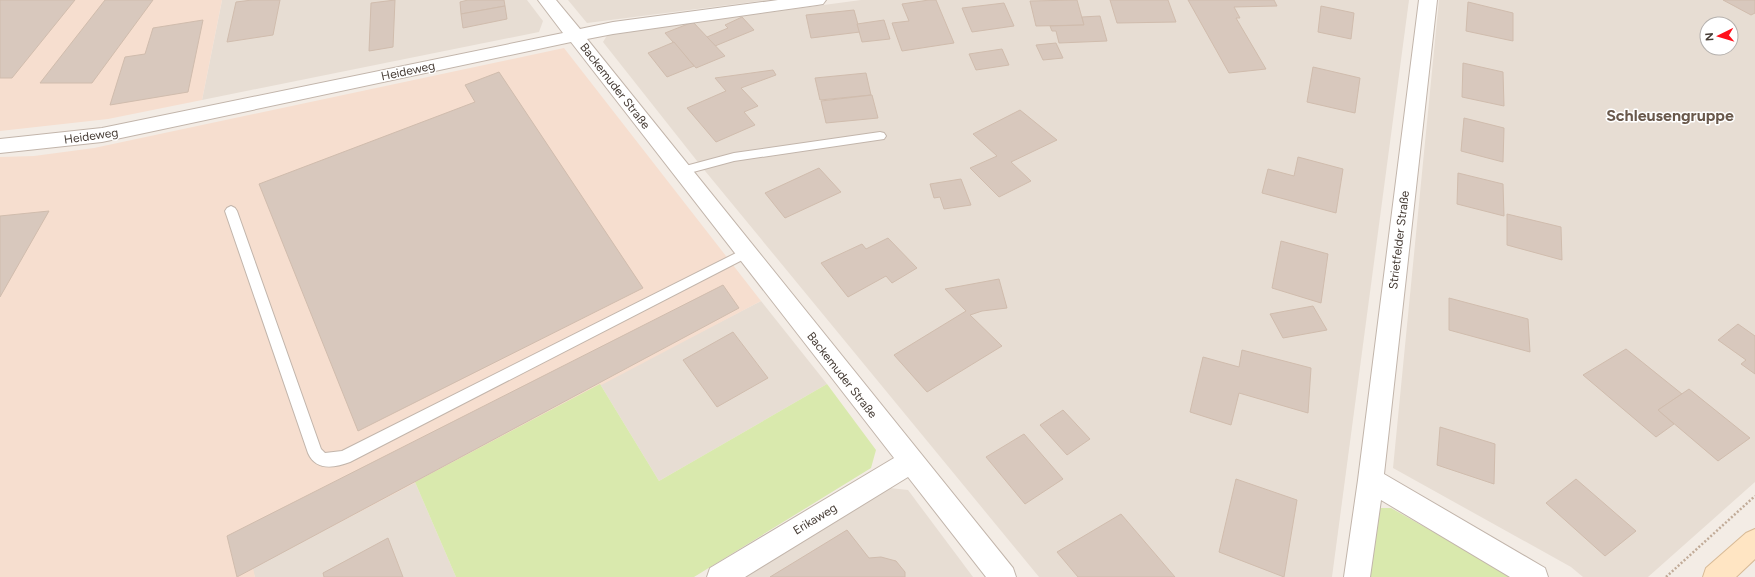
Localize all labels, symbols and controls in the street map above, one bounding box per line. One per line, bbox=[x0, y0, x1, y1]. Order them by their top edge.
north arrow bbox=[1699, 16, 1739, 56]
text: N bbox=[1703, 32, 1716, 42]
street label: Backemuder Straße bbox=[577, 40, 653, 132]
street label: Heideweg bbox=[380, 58, 436, 84]
district label: Schleusengruppe bbox=[1606, 106, 1734, 125]
street label: Heideweg bbox=[63, 125, 119, 147]
street label: Strietfelder Straße bbox=[1386, 189, 1412, 290]
street label: Backemuder Straße bbox=[804, 329, 880, 421]
street label: Erikaweg bbox=[791, 501, 839, 537]

